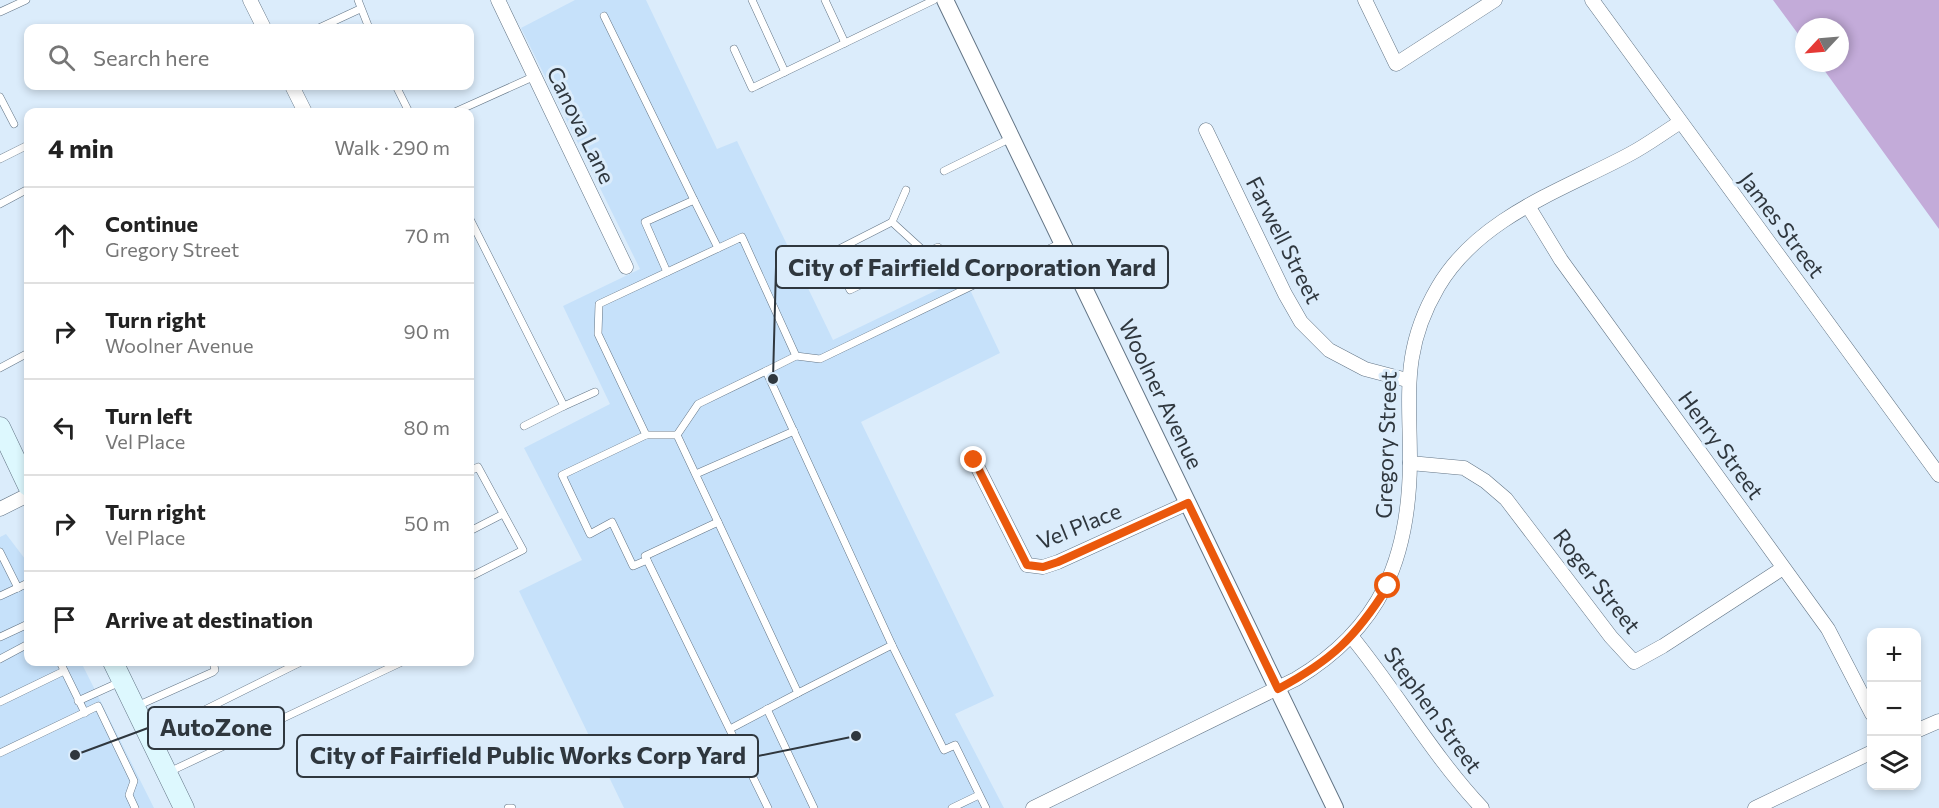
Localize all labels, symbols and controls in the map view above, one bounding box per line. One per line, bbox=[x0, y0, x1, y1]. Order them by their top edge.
north arrow bbox=[1795, 18, 1849, 72]
search box bbox=[24, 24, 474, 90]
icon: search bbox=[45, 41, 78, 74]
text: Search here bbox=[93, 44, 209, 71]
street label: Canova Lane bbox=[541, 62, 621, 188]
text: 4 min bbox=[48, 132, 114, 163]
text: Walk · 290 m bbox=[334, 135, 450, 159]
street label: James Street bbox=[1734, 167, 1831, 283]
street label: Farwell Street bbox=[1241, 172, 1328, 308]
text: Continue bbox=[105, 210, 198, 237]
icon: ahead bbox=[48, 219, 81, 252]
text: 70 m bbox=[405, 223, 450, 247]
text: Gregory Street bbox=[105, 237, 239, 261]
callout: City of Fairfield Corporation Yard bbox=[776, 246, 1168, 288]
text: City of Fairfield Corporation Yard bbox=[788, 252, 1156, 281]
text: Turn right bbox=[105, 306, 206, 333]
street label: Woolner Avenue bbox=[1114, 314, 1209, 473]
icon: right bbox=[48, 315, 81, 348]
text: 90 m bbox=[404, 319, 450, 343]
text: Woolner Avenue bbox=[105, 333, 253, 357]
street label: Gregory Street bbox=[1369, 371, 1402, 519]
street label: Henry Street bbox=[1673, 385, 1770, 504]
text: Turn left bbox=[105, 402, 192, 429]
icon: left bbox=[48, 411, 81, 444]
text: 80 m bbox=[404, 415, 450, 439]
text: Vel Place bbox=[105, 429, 185, 453]
route end bbox=[960, 446, 986, 472]
street label: Vel Place bbox=[1033, 496, 1125, 555]
text: Turn right bbox=[105, 498, 206, 525]
icon: right bbox=[48, 507, 81, 540]
text: 50 m bbox=[404, 511, 450, 535]
street label: Roger Street bbox=[1548, 523, 1647, 639]
text: Vel Place bbox=[105, 525, 185, 549]
route start bbox=[1374, 572, 1400, 598]
icon: arrive bbox=[48, 603, 81, 636]
text: Arrive at destination bbox=[105, 606, 313, 633]
map controls bbox=[1867, 628, 1921, 790]
button: + bbox=[1867, 628, 1921, 682]
street label: Stephen Street bbox=[1379, 641, 1488, 778]
button: − bbox=[1867, 682, 1921, 736]
callout: AutoZone bbox=[148, 707, 284, 749]
text: AutoZone bbox=[160, 712, 272, 741]
callout: City of Fairfield Public Works Corp Yard bbox=[297, 735, 758, 777]
button: layers bbox=[1867, 736, 1921, 790]
text: City of Fairfield Public Works Corp Yard bbox=[310, 740, 746, 769]

